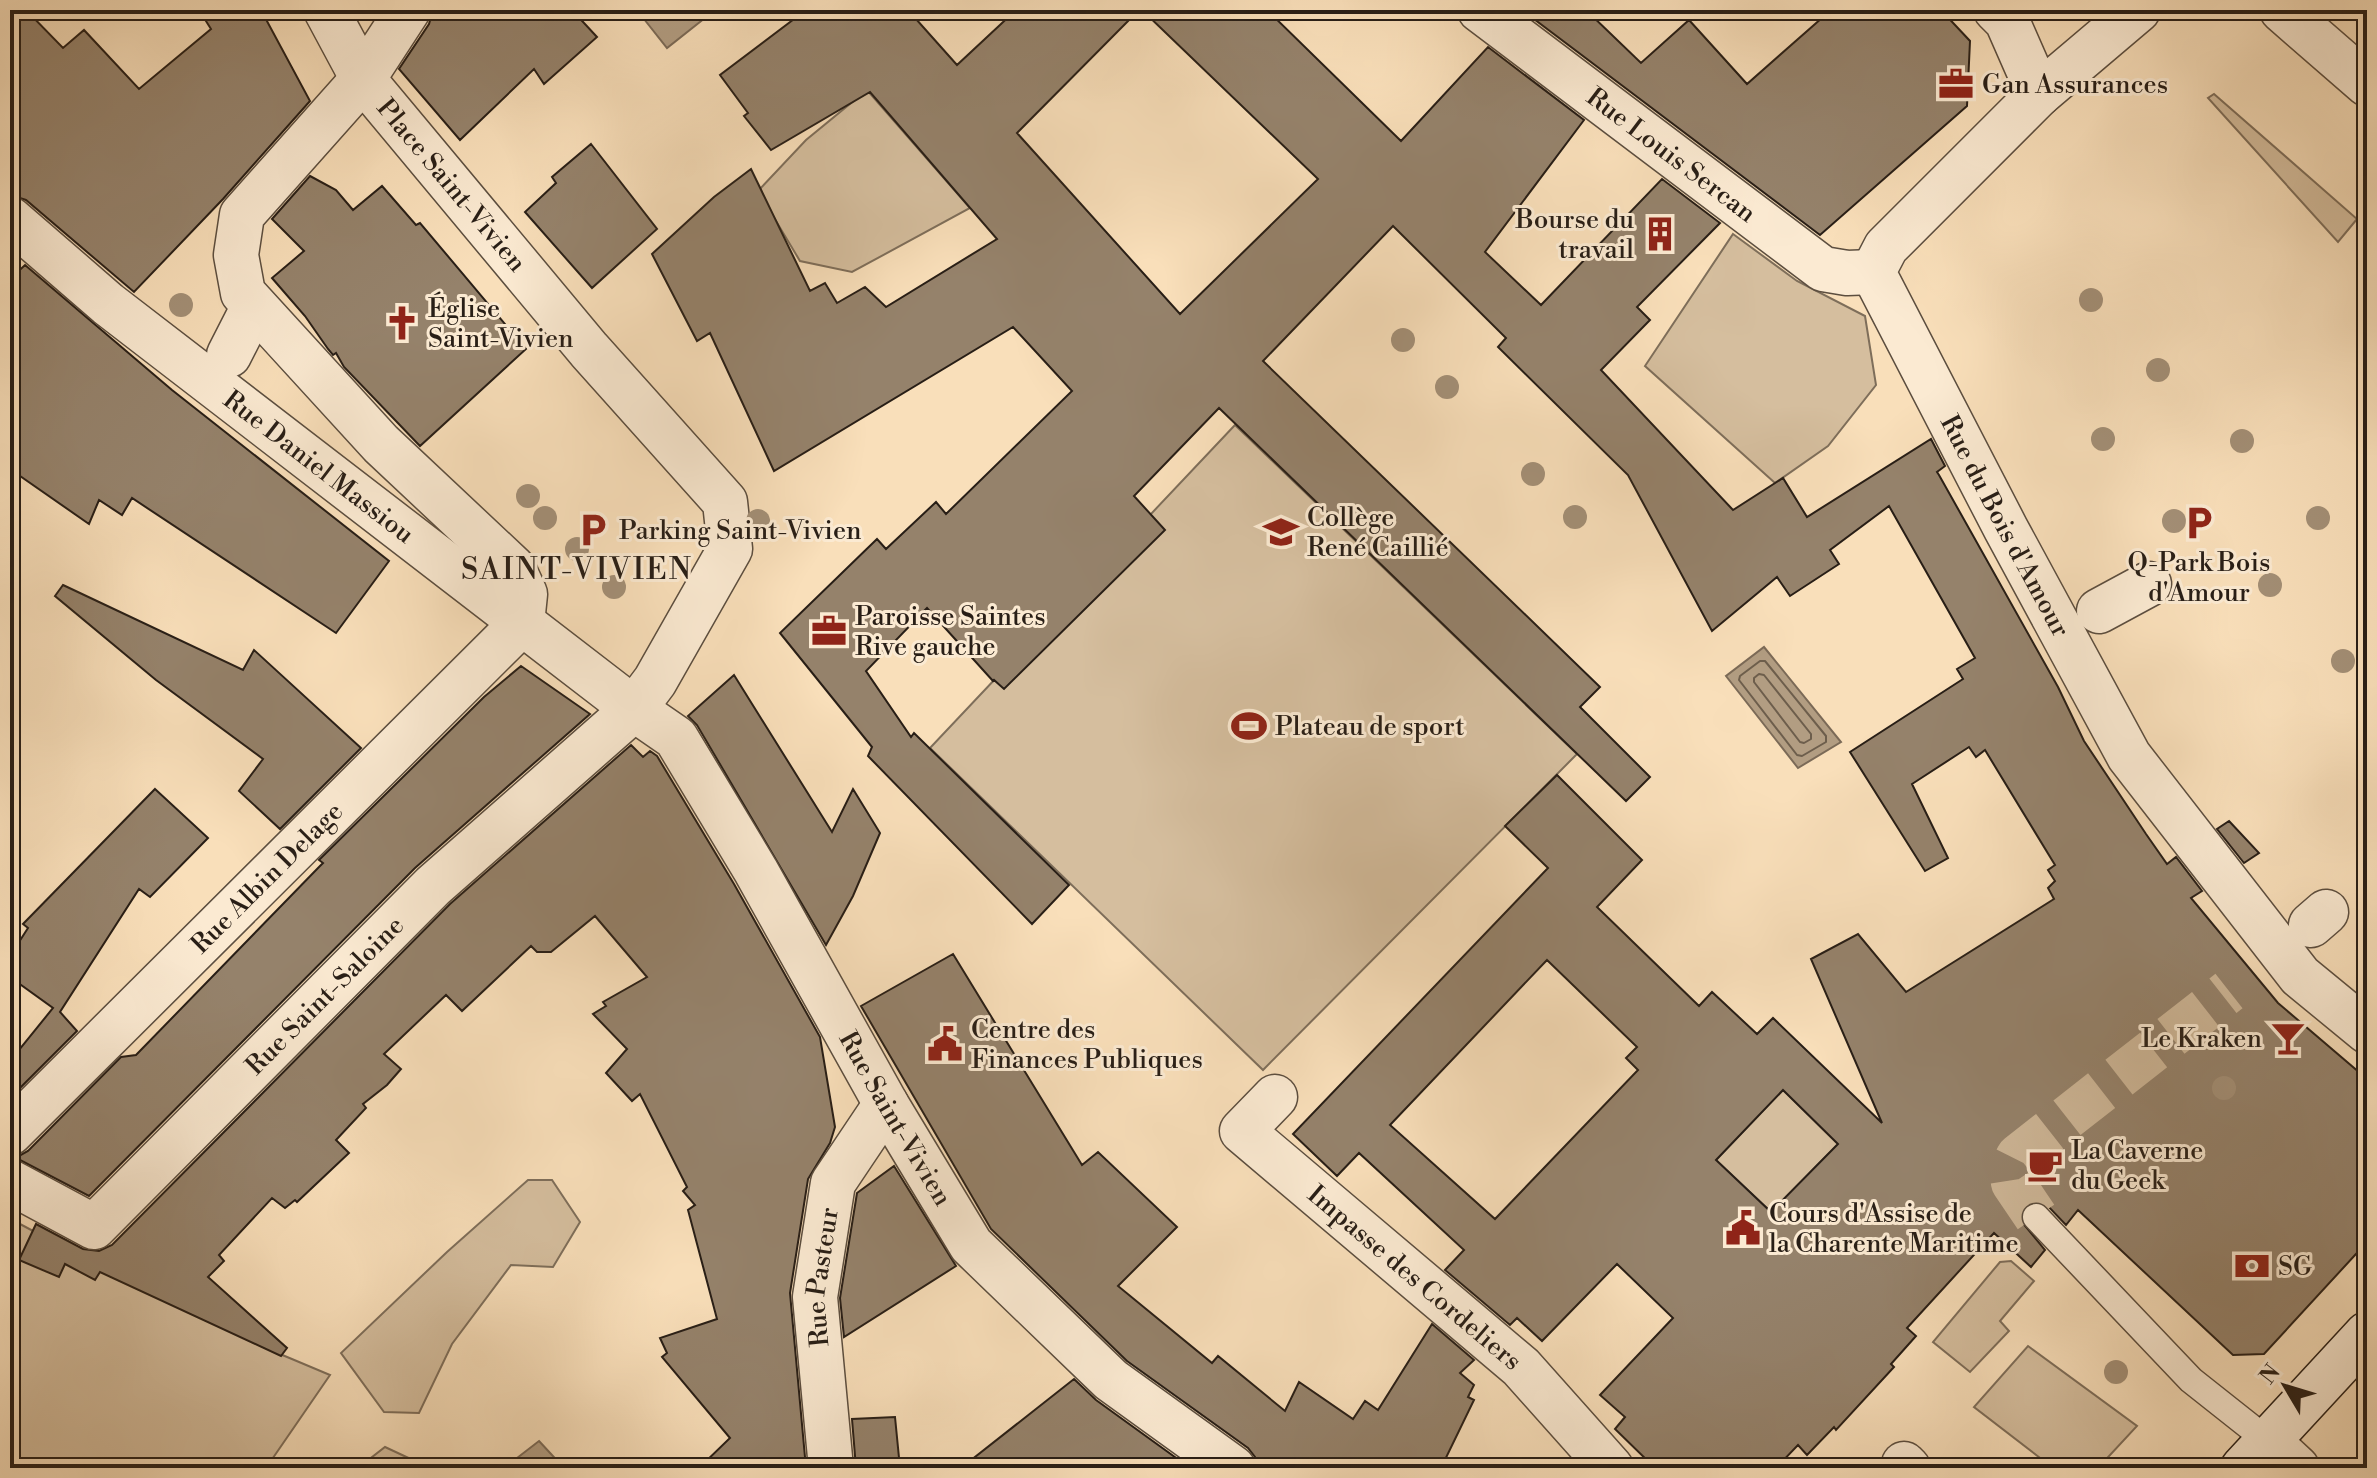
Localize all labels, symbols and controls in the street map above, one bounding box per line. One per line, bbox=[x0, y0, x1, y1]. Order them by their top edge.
office icon: Gan Assurances bbox=[1937, 65, 1975, 103]
place label: Gan Assurances bbox=[1982, 69, 2168, 101]
street label: Rue Louis Sercan bbox=[1580, 81, 1762, 230]
street label: Place Saint-Vivien bbox=[370, 93, 533, 279]
place label: Bourse du travail bbox=[1515, 204, 1634, 266]
building icon: Bourse du travail bbox=[1641, 215, 1679, 253]
place label: Église Saint-Vivien bbox=[428, 291, 574, 355]
church icon: Église Saint-Vivien bbox=[383, 304, 421, 342]
street label: Rue Daniel Massiou bbox=[217, 384, 420, 551]
street label: Rue du Bois d'Amour bbox=[1933, 410, 2076, 643]
place label: Collège René Caillié bbox=[1307, 502, 1449, 564]
parking icon: Q-Park Bois d'Amour bbox=[2180, 504, 2218, 542]
parking icon: Parking Saint-Vivien bbox=[574, 511, 612, 549]
school or university icon: Collège René Caillié bbox=[1262, 513, 1300, 551]
place label: Parking Saint-Vivien bbox=[619, 515, 862, 547]
place label: Q-Park Bois d'Amour bbox=[2128, 547, 2270, 609]
district label: SAINT-VIVIEN bbox=[461, 551, 693, 589]
place label: Paroisse Saintes Rive gauche bbox=[855, 601, 1046, 663]
office icon: Paroisse Saintes Rive gauche bbox=[810, 612, 848, 650]
sports icon: Plateau de sport bbox=[1230, 707, 1268, 745]
place label: Plateau de sport bbox=[1275, 711, 1465, 743]
street label: Rue Albin Delage bbox=[184, 796, 350, 961]
street label: Rue Saint-Saloine bbox=[239, 910, 411, 1082]
place label: Centre des Finances Publiques bbox=[971, 1014, 1203, 1076]
bar icon: Le Kraken bbox=[2269, 1019, 2307, 1057]
place label: Le Kraken bbox=[2141, 1023, 2262, 1055]
public building icon: Centre des Finances Publiques bbox=[926, 1025, 964, 1063]
street label: Rue Saint-Vivien bbox=[832, 1026, 959, 1212]
place label: La Caverne du Geek bbox=[2071, 1135, 2203, 1197]
cafe icon: La Caverne du Geek bbox=[2026, 1146, 2064, 1184]
street label: Impasse des Cordeliers bbox=[1301, 1179, 1528, 1378]
place label: Cours d'Assise de la Charente Maritime bbox=[1769, 1198, 2019, 1260]
street label: Rue Pasteur bbox=[800, 1205, 846, 1348]
public building icon: Cours d'Assise de la Charente Maritime bbox=[1724, 1209, 1762, 1247]
bank icon: SG bbox=[2233, 1247, 2271, 1285]
place label: SG bbox=[2278, 1251, 2312, 1283]
north arrow bbox=[2245, 1346, 2325, 1426]
text: N bbox=[2254, 1359, 2287, 1390]

